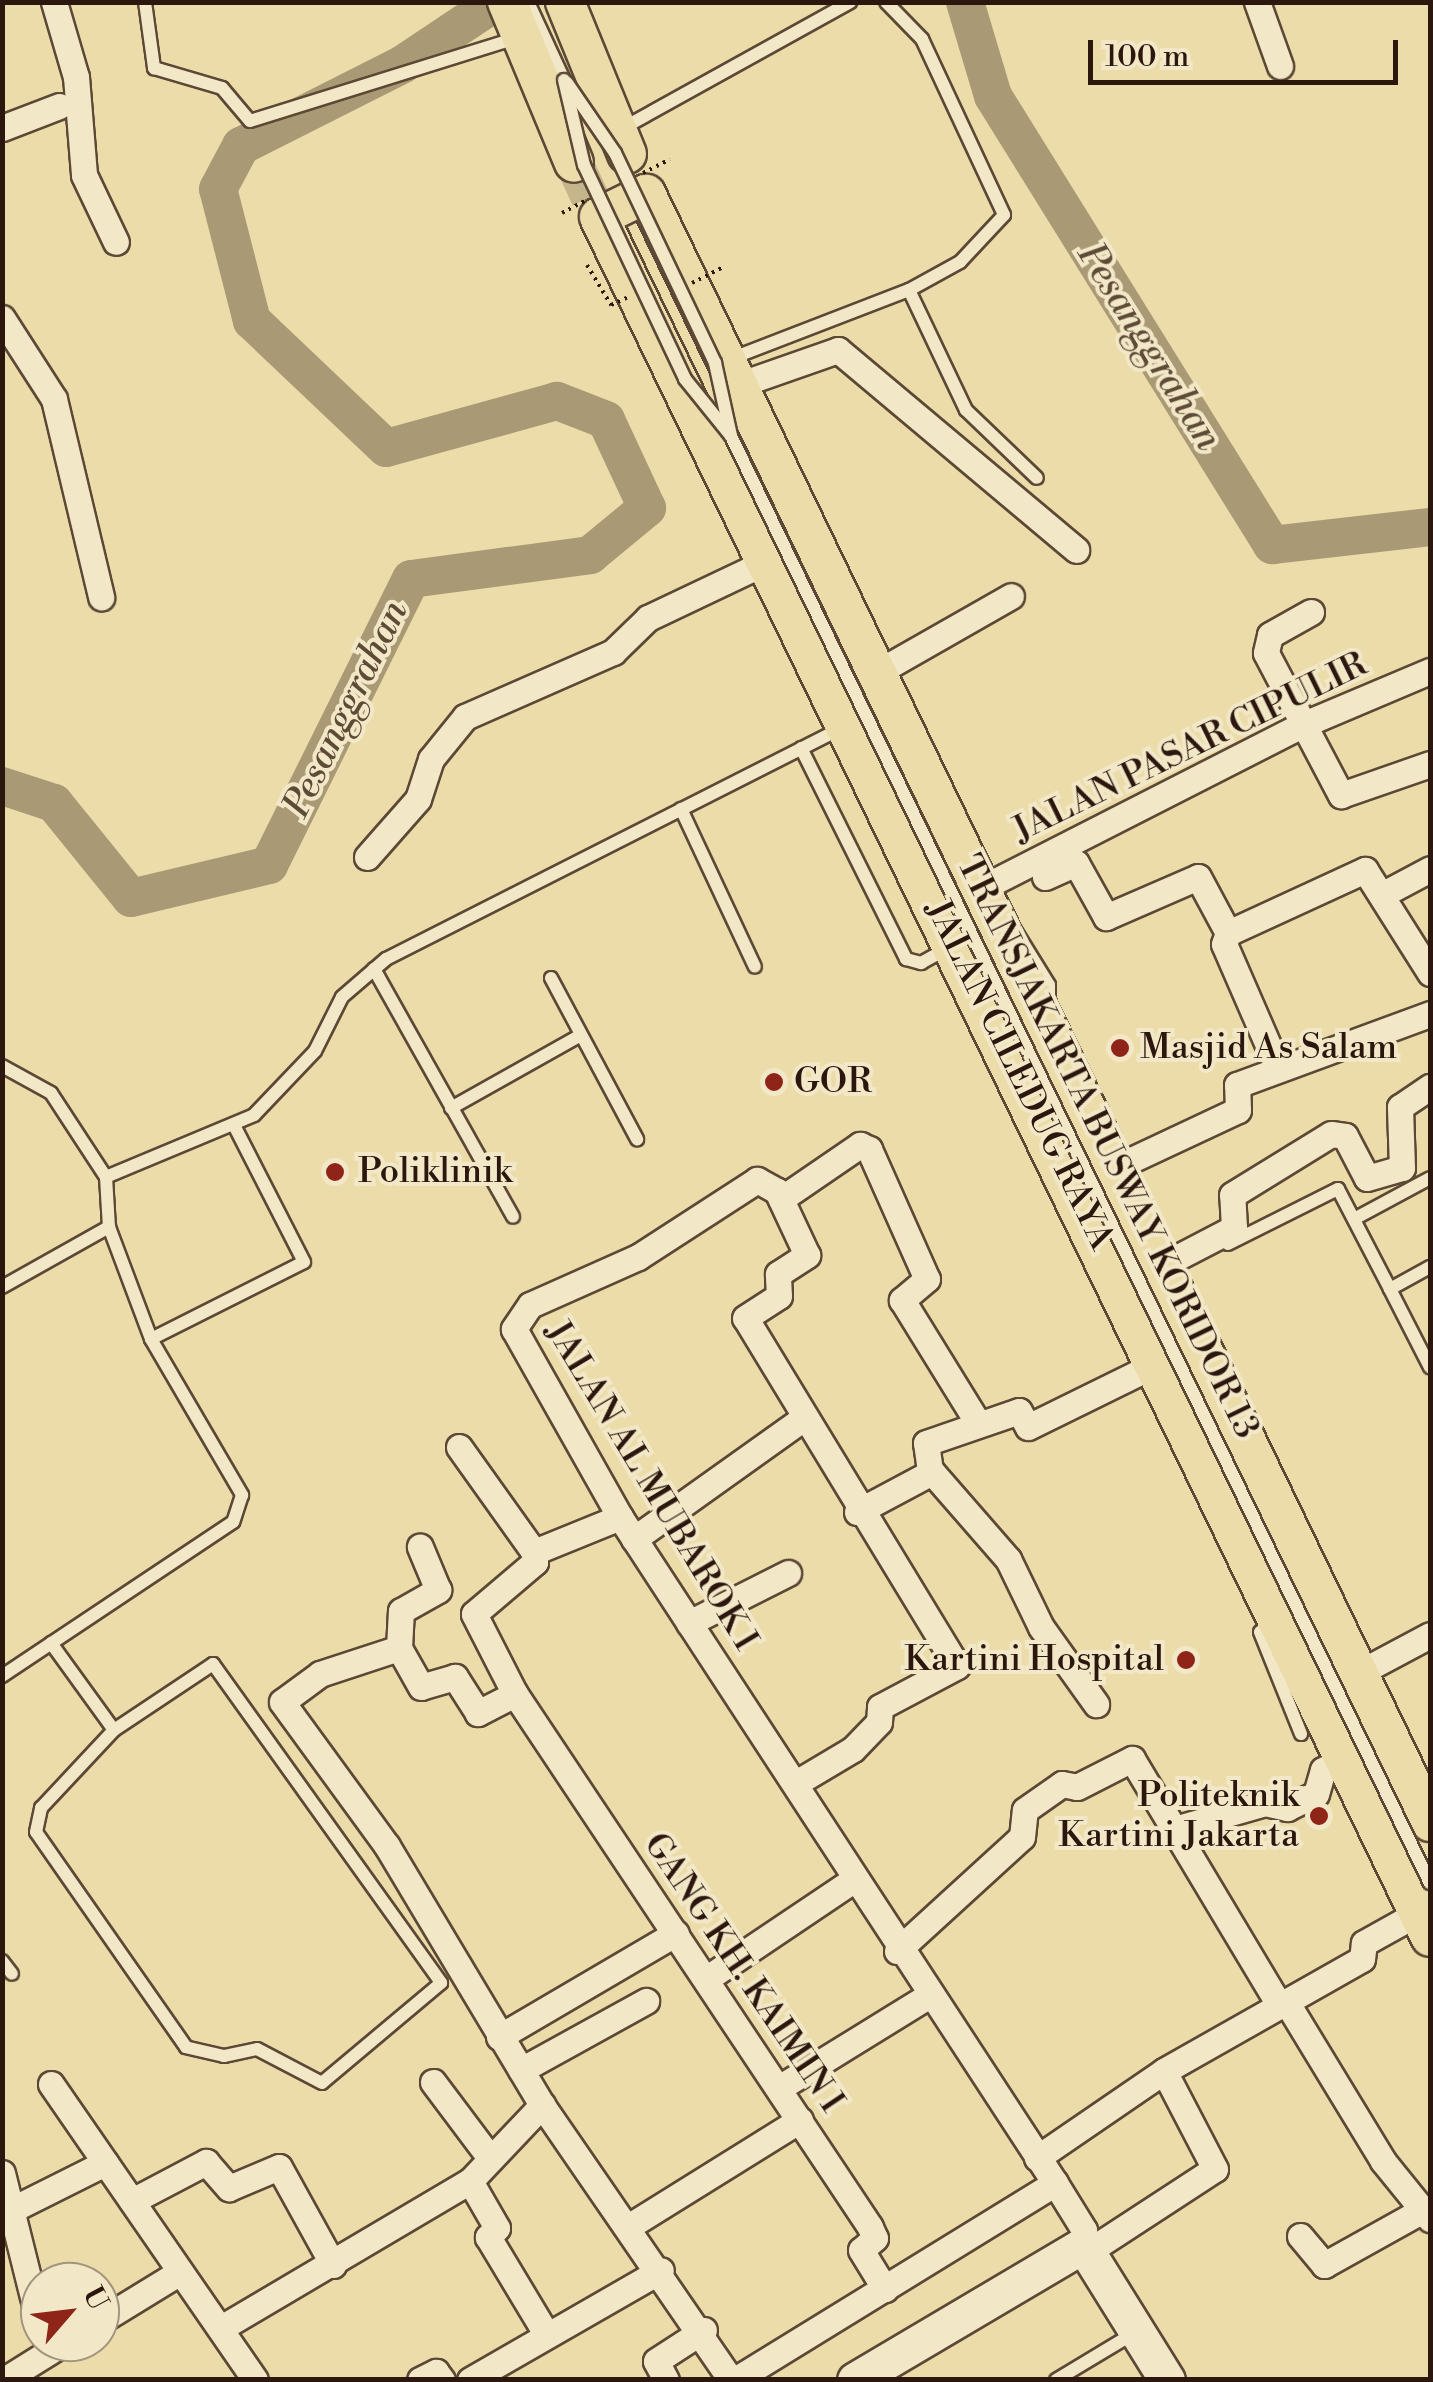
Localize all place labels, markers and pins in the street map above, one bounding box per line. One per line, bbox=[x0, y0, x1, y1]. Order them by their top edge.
place label: Masjid As Salam bbox=[1140, 1027, 1397, 1069]
marker: Masjid As Salam bbox=[1109, 1037, 1131, 1059]
place label: GOR bbox=[794, 1061, 871, 1103]
marker: GOR bbox=[763, 1071, 785, 1093]
place label: Poliklinik bbox=[358, 1151, 512, 1193]
marker: Poliklinik bbox=[322, 1159, 348, 1185]
place label: Kartini Hospital bbox=[904, 1639, 1164, 1681]
marker: Kartini Hospital bbox=[1173, 1647, 1199, 1673]
place label: Politeknik Kartini Jakarta bbox=[1058, 1775, 1299, 1857]
marker: Politeknik Kartini Jakarta bbox=[1308, 1805, 1330, 1827]

